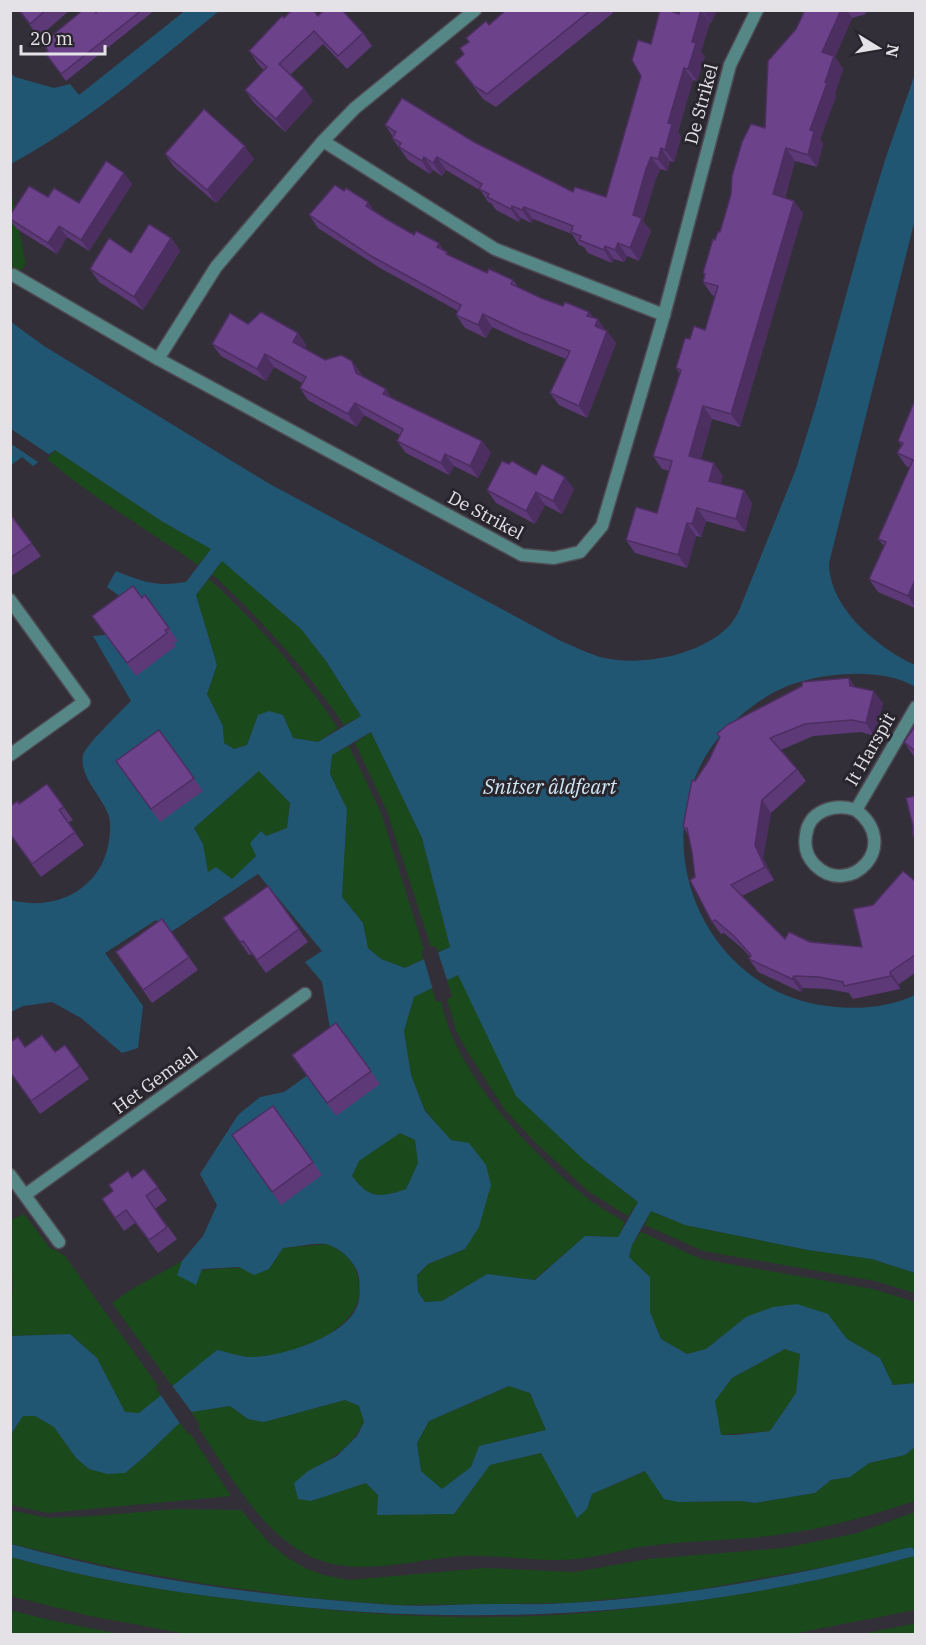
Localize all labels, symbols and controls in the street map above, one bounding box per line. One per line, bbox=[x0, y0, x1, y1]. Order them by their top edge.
scale bar bbox=[21, 18, 105, 56]
north arrow bbox=[848, 18, 908, 78]
text: 20 m bbox=[30, 27, 73, 50]
text: N bbox=[882, 43, 904, 59]
street label: De Strikel bbox=[679, 61, 723, 147]
street label: De Strikel bbox=[444, 486, 528, 544]
street label: It Harspit bbox=[840, 708, 900, 790]
water label: Snitser âldfeart bbox=[482, 773, 618, 800]
street label: Het Gemaal bbox=[108, 1042, 202, 1118]

